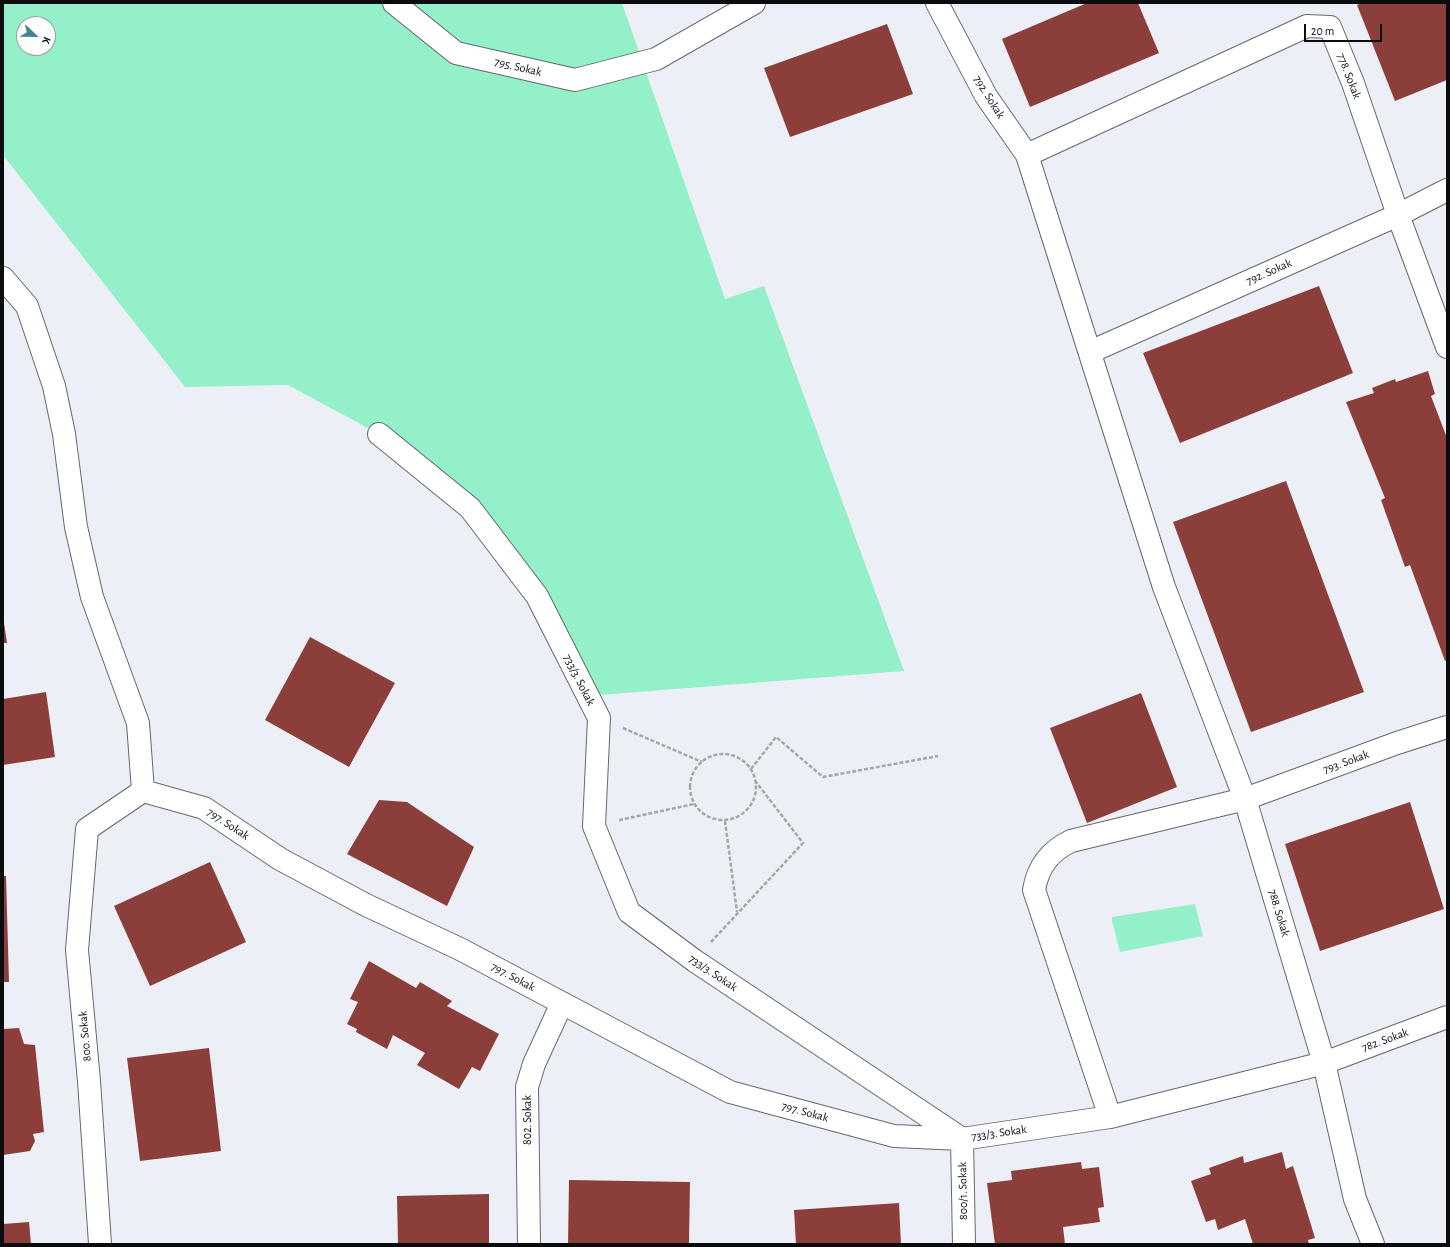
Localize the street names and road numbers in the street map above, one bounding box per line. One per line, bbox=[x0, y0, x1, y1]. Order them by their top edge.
street label: 778. Sokak bbox=[1334, 51, 1364, 101]
street label: 795. Sokak bbox=[493, 55, 543, 79]
street label: 792. Sokak bbox=[970, 73, 1008, 121]
street label: 792. Sokak bbox=[1244, 256, 1294, 288]
street label: 733/3. Sokak bbox=[560, 652, 598, 708]
street label: 793. Sokak bbox=[1321, 747, 1371, 777]
street label: 797. Sokak bbox=[204, 805, 252, 843]
street label: 788. Sokak bbox=[1265, 888, 1293, 938]
street label: 733/3. Sokak bbox=[686, 951, 740, 995]
street label: 797. Sokak bbox=[488, 959, 538, 995]
street label: 800. Sokak bbox=[76, 1010, 94, 1062]
street label: 782. Sokak bbox=[1360, 1025, 1410, 1055]
street label: 802. Sokak bbox=[520, 1095, 534, 1145]
street label: 797. Sokak bbox=[780, 1099, 830, 1125]
street label: 733/3. Sokak bbox=[970, 1122, 1028, 1144]
street label: 800/1. Sokak bbox=[955, 1162, 971, 1220]

